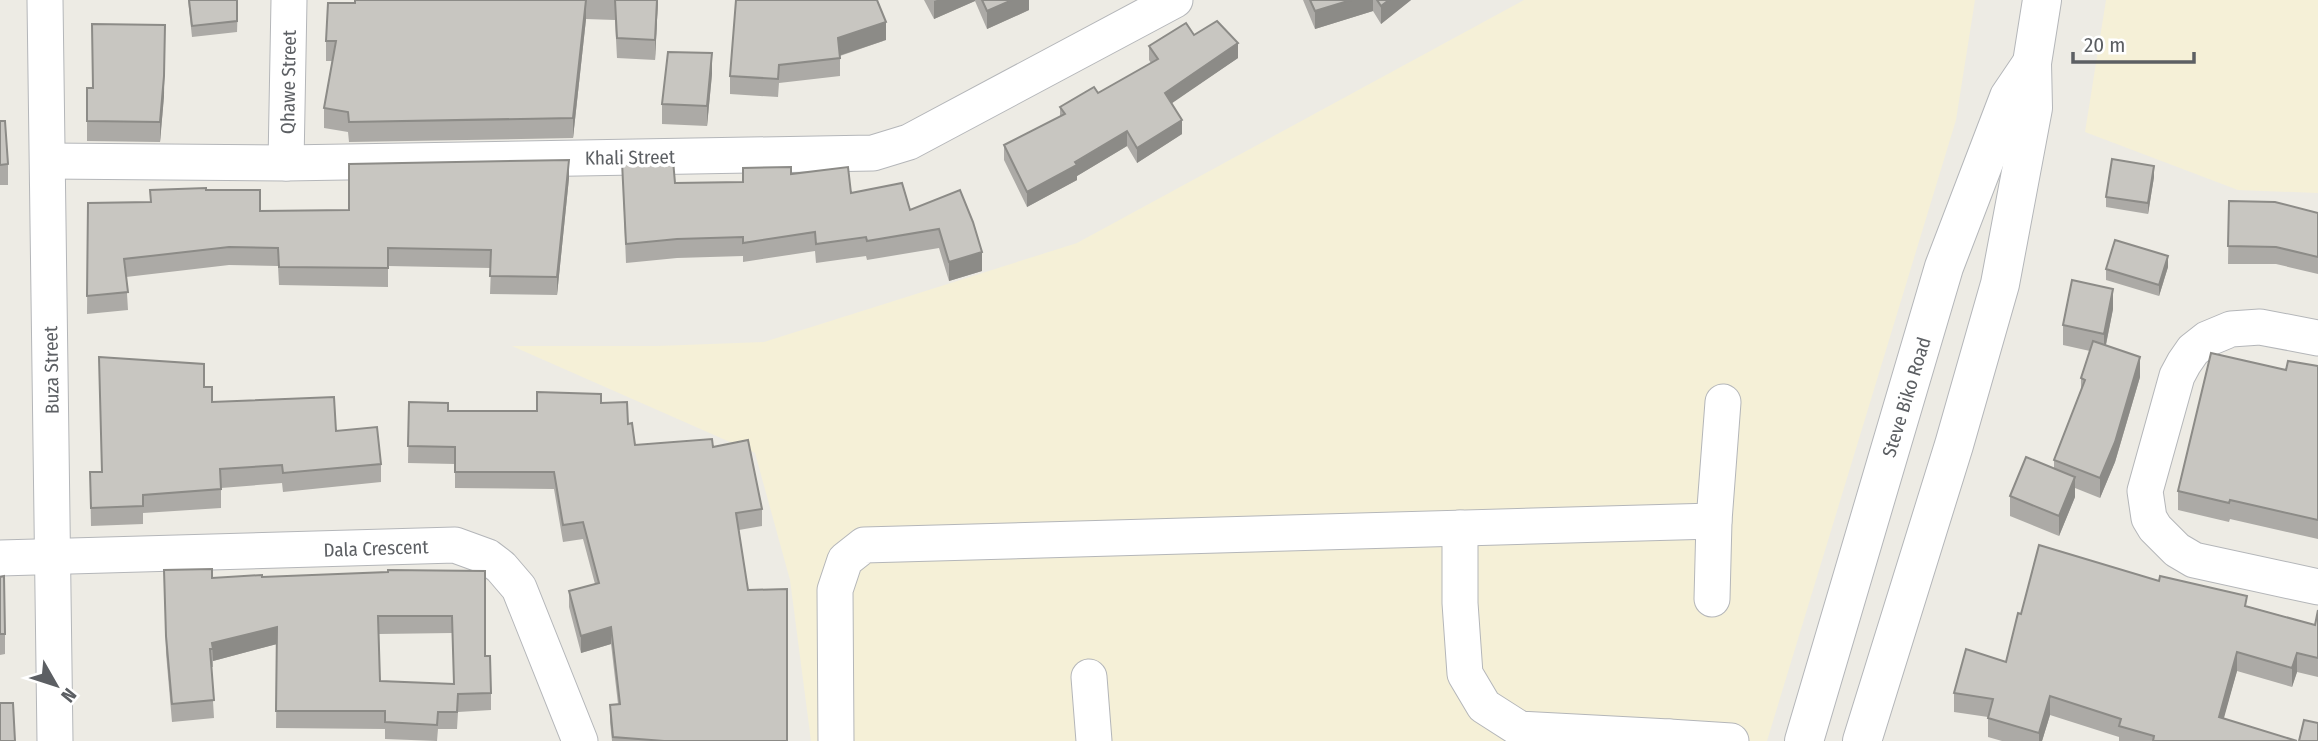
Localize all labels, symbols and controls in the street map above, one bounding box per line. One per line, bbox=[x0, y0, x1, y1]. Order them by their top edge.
scale bar bbox=[2073, 21, 2194, 65]
street label: Qhawe Street bbox=[276, 29, 301, 134]
text: 20 m bbox=[2084, 32, 2125, 58]
street label: Khali Street bbox=[585, 145, 676, 170]
street label: Buza Street bbox=[39, 325, 64, 414]
street label: Steve Biko Road bbox=[1877, 334, 1936, 460]
street label: Dala Crescent bbox=[323, 535, 430, 562]
north arrow bbox=[21, 650, 91, 720]
text: N bbox=[56, 684, 81, 707]

